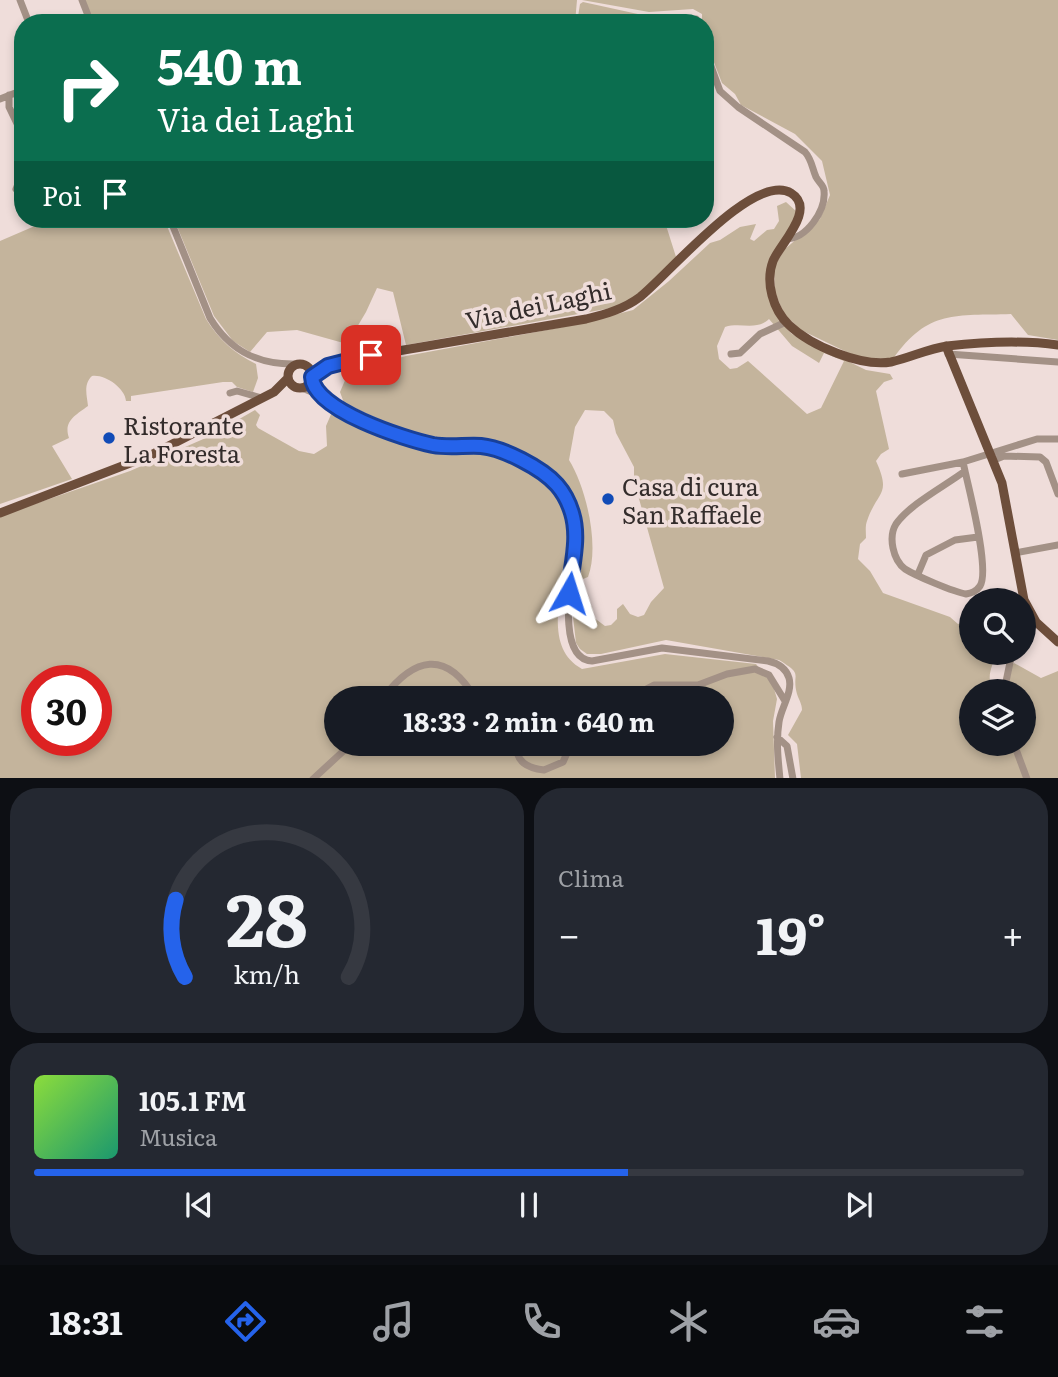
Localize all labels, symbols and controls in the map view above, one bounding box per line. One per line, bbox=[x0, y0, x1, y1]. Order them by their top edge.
text: 540 m bbox=[157, 27, 302, 100]
icon: right bbox=[42, 42, 133, 133]
text: Via dei Laghi bbox=[157, 94, 354, 142]
text: Poi bbox=[42, 175, 82, 214]
icon: arrive bbox=[96, 175, 134, 213]
street label: Via dei Laghi bbox=[462, 271, 614, 337]
pin bbox=[341, 325, 401, 385]
icon: arrive bbox=[352, 336, 390, 374]
place label: Ristorante La Foresta bbox=[123, 407, 244, 470]
marker: Ristorante La Foresta bbox=[101, 430, 117, 446]
place label: Casa di cura San Raffaele bbox=[622, 468, 762, 531]
marker: Casa di cura San Raffaele bbox=[600, 491, 616, 507]
position arrow bbox=[532, 556, 606, 630]
map controls bbox=[959, 588, 1036, 756]
button: search bbox=[959, 588, 1036, 665]
speed limit sign: 30 bbox=[21, 665, 112, 756]
button: layers bbox=[959, 679, 1036, 756]
text: 18:33 · 2 min · 640 m bbox=[403, 701, 655, 740]
text: Clima bbox=[558, 860, 624, 894]
text: 28 bbox=[226, 861, 308, 969]
text: 19° bbox=[756, 894, 826, 971]
text: − bbox=[558, 904, 580, 961]
text: + bbox=[1002, 904, 1024, 961]
text: km/h bbox=[234, 954, 300, 991]
text: 105.1 FM bbox=[139, 1080, 246, 1119]
text: Musica bbox=[139, 1119, 217, 1153]
icon: previous bbox=[180, 1186, 218, 1224]
icon: pause bbox=[510, 1186, 548, 1224]
icon: next bbox=[840, 1186, 878, 1224]
text: 18:31 bbox=[49, 1297, 123, 1345]
icon: directions bbox=[221, 1297, 270, 1346]
icon: music bbox=[369, 1297, 418, 1346]
icon: phone bbox=[517, 1297, 566, 1346]
icon: climate bbox=[664, 1297, 713, 1346]
icon: car bbox=[812, 1297, 861, 1346]
icon: filters bbox=[960, 1297, 1009, 1346]

